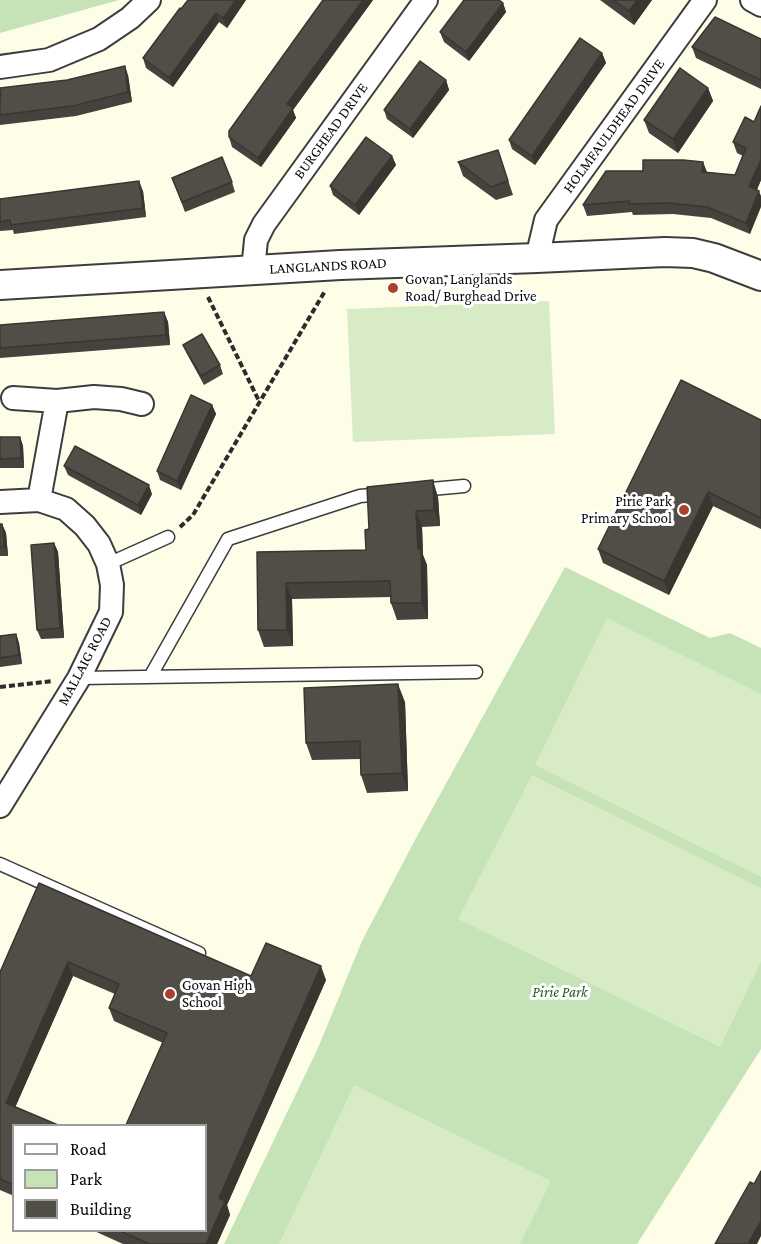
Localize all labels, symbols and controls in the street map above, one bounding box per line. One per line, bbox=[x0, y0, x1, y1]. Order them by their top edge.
street label: HOLMFAULDHEAD DRIVE bbox=[559, 55, 669, 197]
street label: BURGHEAD DRIVE bbox=[290, 79, 372, 183]
street label: LANGLANDS ROAD bbox=[269, 254, 387, 278]
place label: Govan, Langlands Road/ Burghead Drive bbox=[405, 270, 537, 305]
marker: Govan, Langlands Road/ Burghead Drive bbox=[386, 281, 400, 295]
place label: Pirie Park Primary School bbox=[581, 492, 672, 527]
marker: Pirie Park Primary School bbox=[677, 503, 691, 517]
street label: MALLAIG ROAD bbox=[54, 614, 116, 708]
place label: Govan High School bbox=[182, 976, 253, 1011]
park label: Pirie Park bbox=[532, 983, 588, 1001]
marker: Govan High School bbox=[163, 987, 177, 1001]
legend bbox=[12, 1124, 207, 1232]
text: Road bbox=[70, 1139, 107, 1159]
text: Park bbox=[70, 1169, 102, 1189]
text: Building bbox=[70, 1199, 131, 1219]

